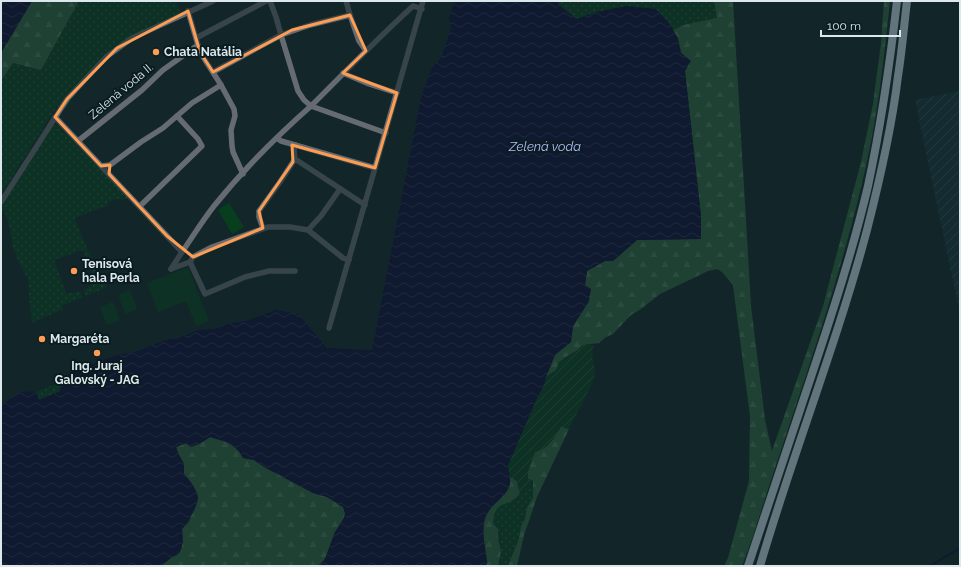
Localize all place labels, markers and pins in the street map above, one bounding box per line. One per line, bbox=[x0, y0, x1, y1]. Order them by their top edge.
place label: Chata Natália bbox=[164, 45, 242, 59]
marker: Chata Natália bbox=[151, 47, 161, 57]
place label: Tenisová hala Perla bbox=[82, 257, 140, 285]
marker: Tenisová hala Perla bbox=[69, 266, 79, 276]
place label: Margaréta bbox=[50, 332, 110, 346]
marker: Margaréta bbox=[37, 334, 47, 344]
marker: Ing. Juraj Galovský - JAG bbox=[92, 348, 102, 358]
place label: Ing. Juraj Galovský - JAG bbox=[55, 359, 139, 387]

